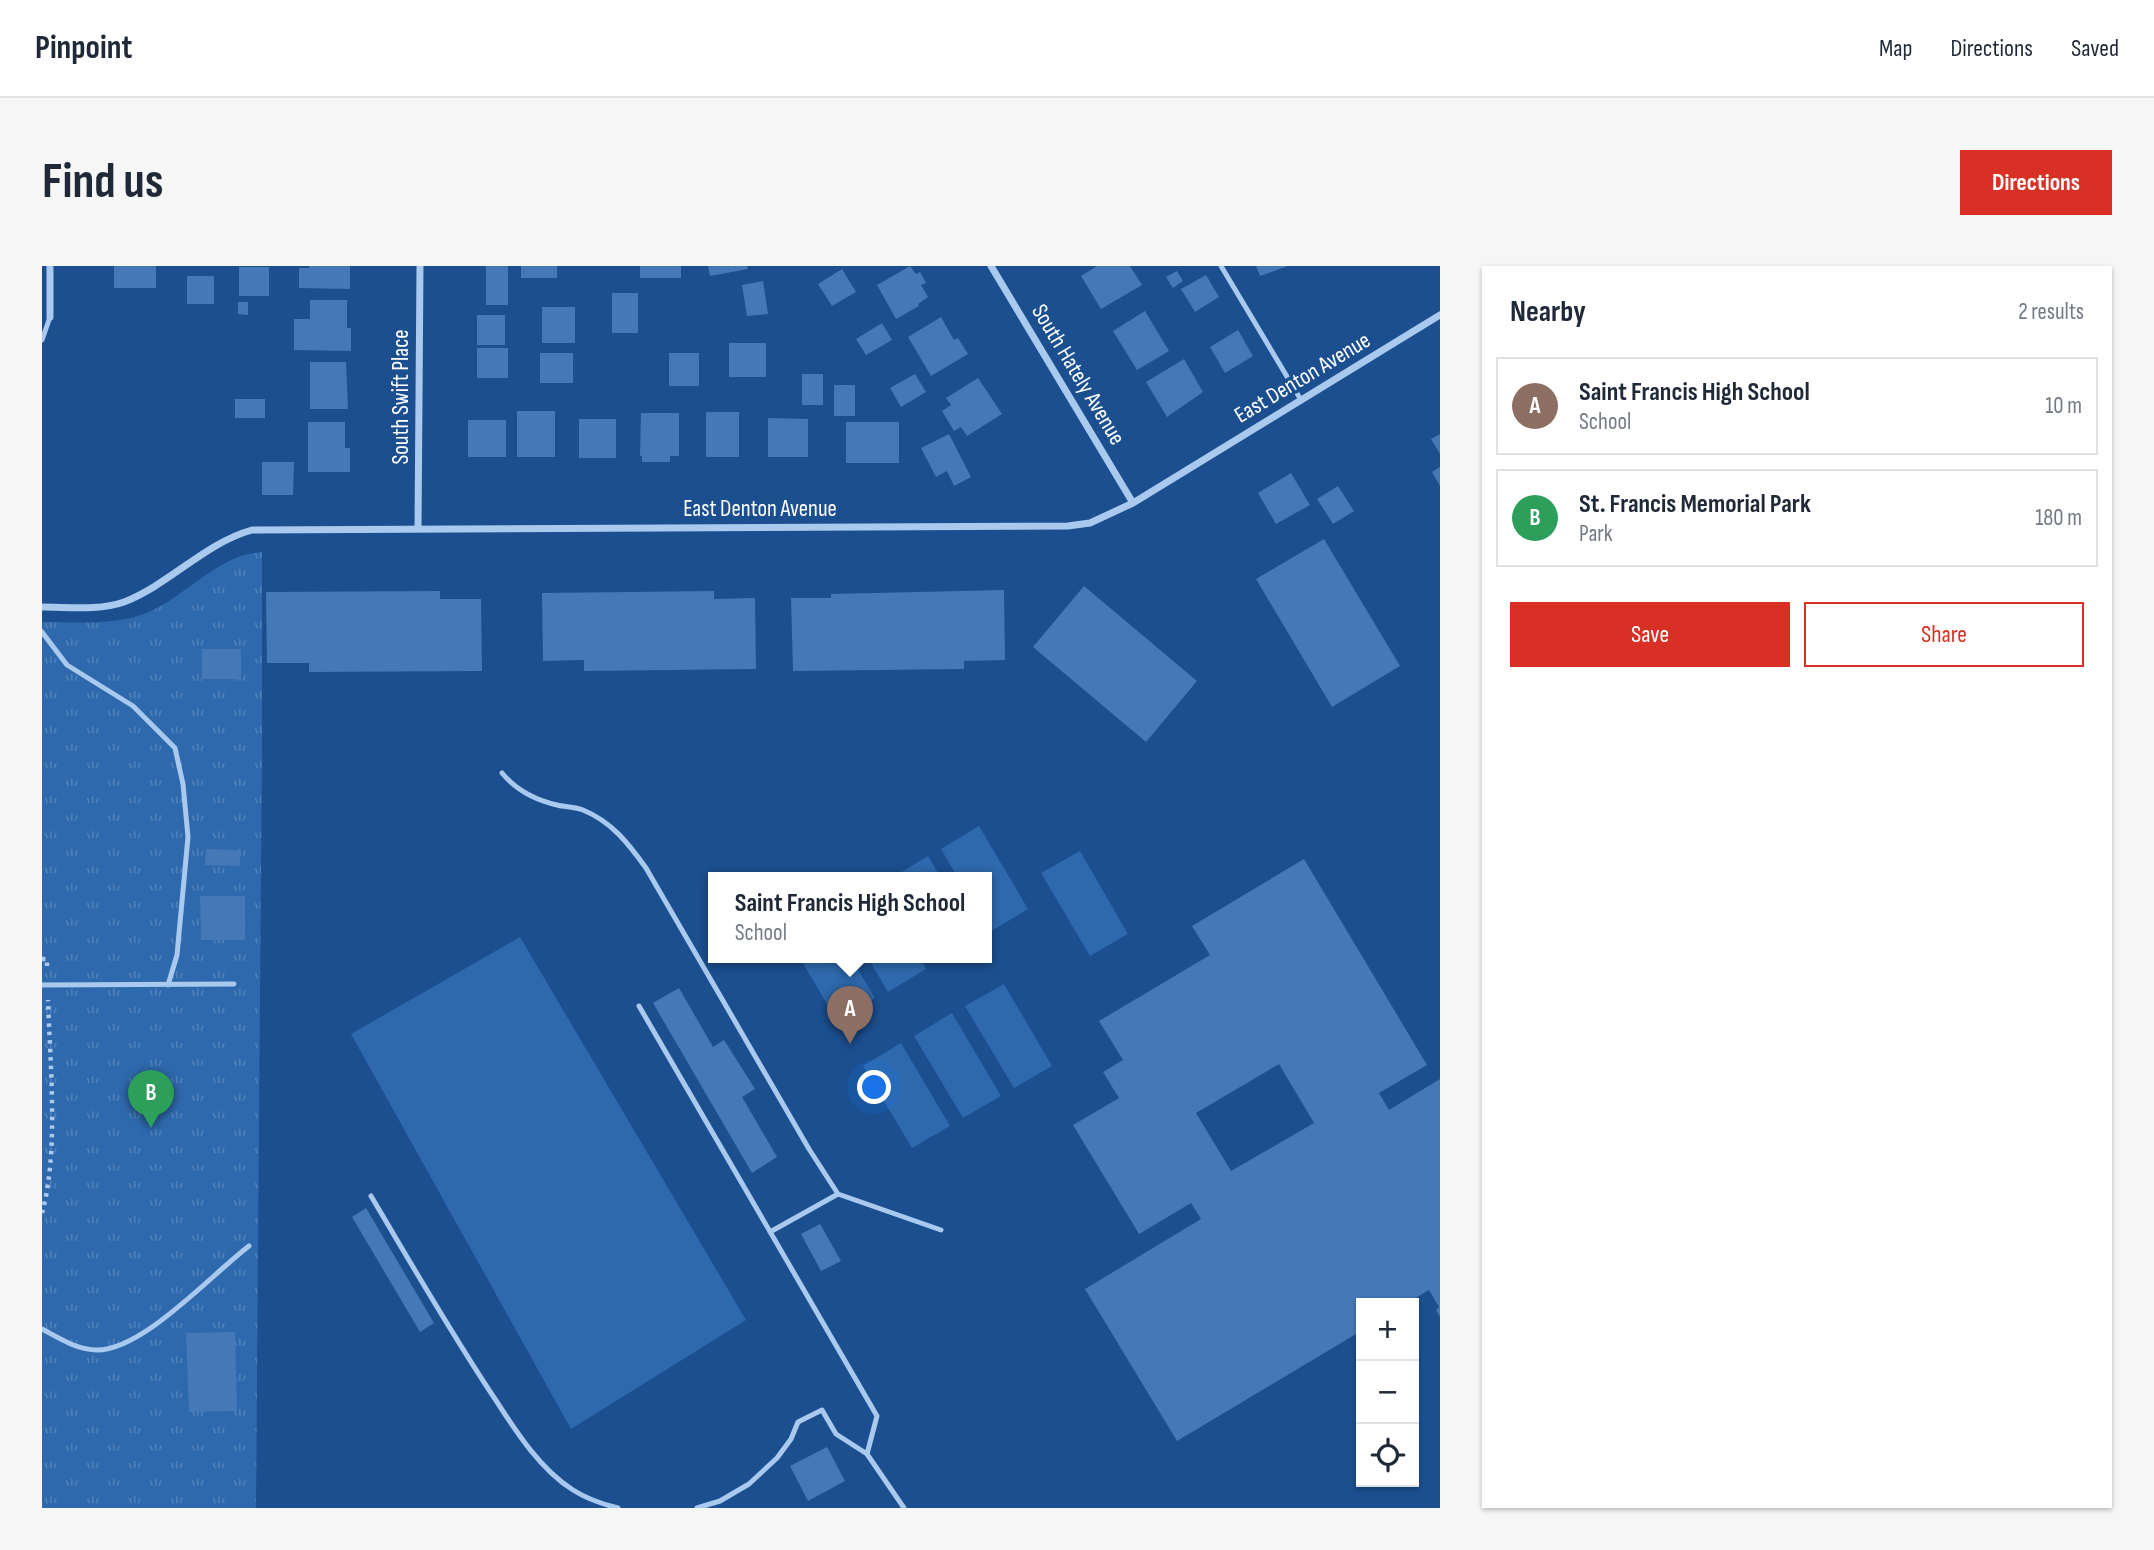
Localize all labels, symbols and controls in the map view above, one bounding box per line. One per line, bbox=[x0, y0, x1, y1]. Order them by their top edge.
text: Pinpoint bbox=[35, 28, 132, 68]
text: Map bbox=[1879, 34, 1912, 63]
text: Directions bbox=[1950, 34, 2033, 63]
text: Saved bbox=[2071, 34, 2119, 63]
button: Directions bbox=[1960, 150, 2112, 215]
text: Find us bbox=[42, 153, 164, 212]
text: Nearby bbox=[1510, 294, 1586, 330]
text: 2 results bbox=[2018, 298, 2084, 326]
street label: South Hately Avenue bbox=[1025, 299, 1131, 450]
street label: East Denton Avenue bbox=[1229, 326, 1376, 429]
street label: South Swift Place bbox=[387, 329, 415, 465]
text: Saint Francis High School bbox=[1579, 377, 1810, 408]
text: A bbox=[1530, 392, 1540, 420]
text: 10 m bbox=[2045, 392, 2082, 420]
text: School bbox=[1579, 408, 1631, 436]
text: St. Francis Memorial Park bbox=[1579, 489, 1811, 520]
street label: East Denton Avenue bbox=[683, 495, 837, 523]
text: B bbox=[1530, 504, 1540, 532]
text: 180 m bbox=[2035, 504, 2082, 532]
text: Park bbox=[1579, 520, 1613, 548]
button: Save bbox=[1510, 602, 1790, 667]
button: Share bbox=[1804, 602, 2084, 667]
popup bbox=[708, 872, 992, 963]
text: Saint Francis High School bbox=[735, 888, 965, 919]
text: School bbox=[735, 919, 787, 947]
pin: A bbox=[827, 986, 873, 1044]
pin: B bbox=[128, 1070, 174, 1128]
your location bbox=[857, 1070, 891, 1104]
map controls bbox=[1356, 1298, 1419, 1487]
button: + bbox=[1356, 1298, 1419, 1361]
button: − bbox=[1356, 1361, 1419, 1424]
button: locate bbox=[1356, 1424, 1419, 1487]

